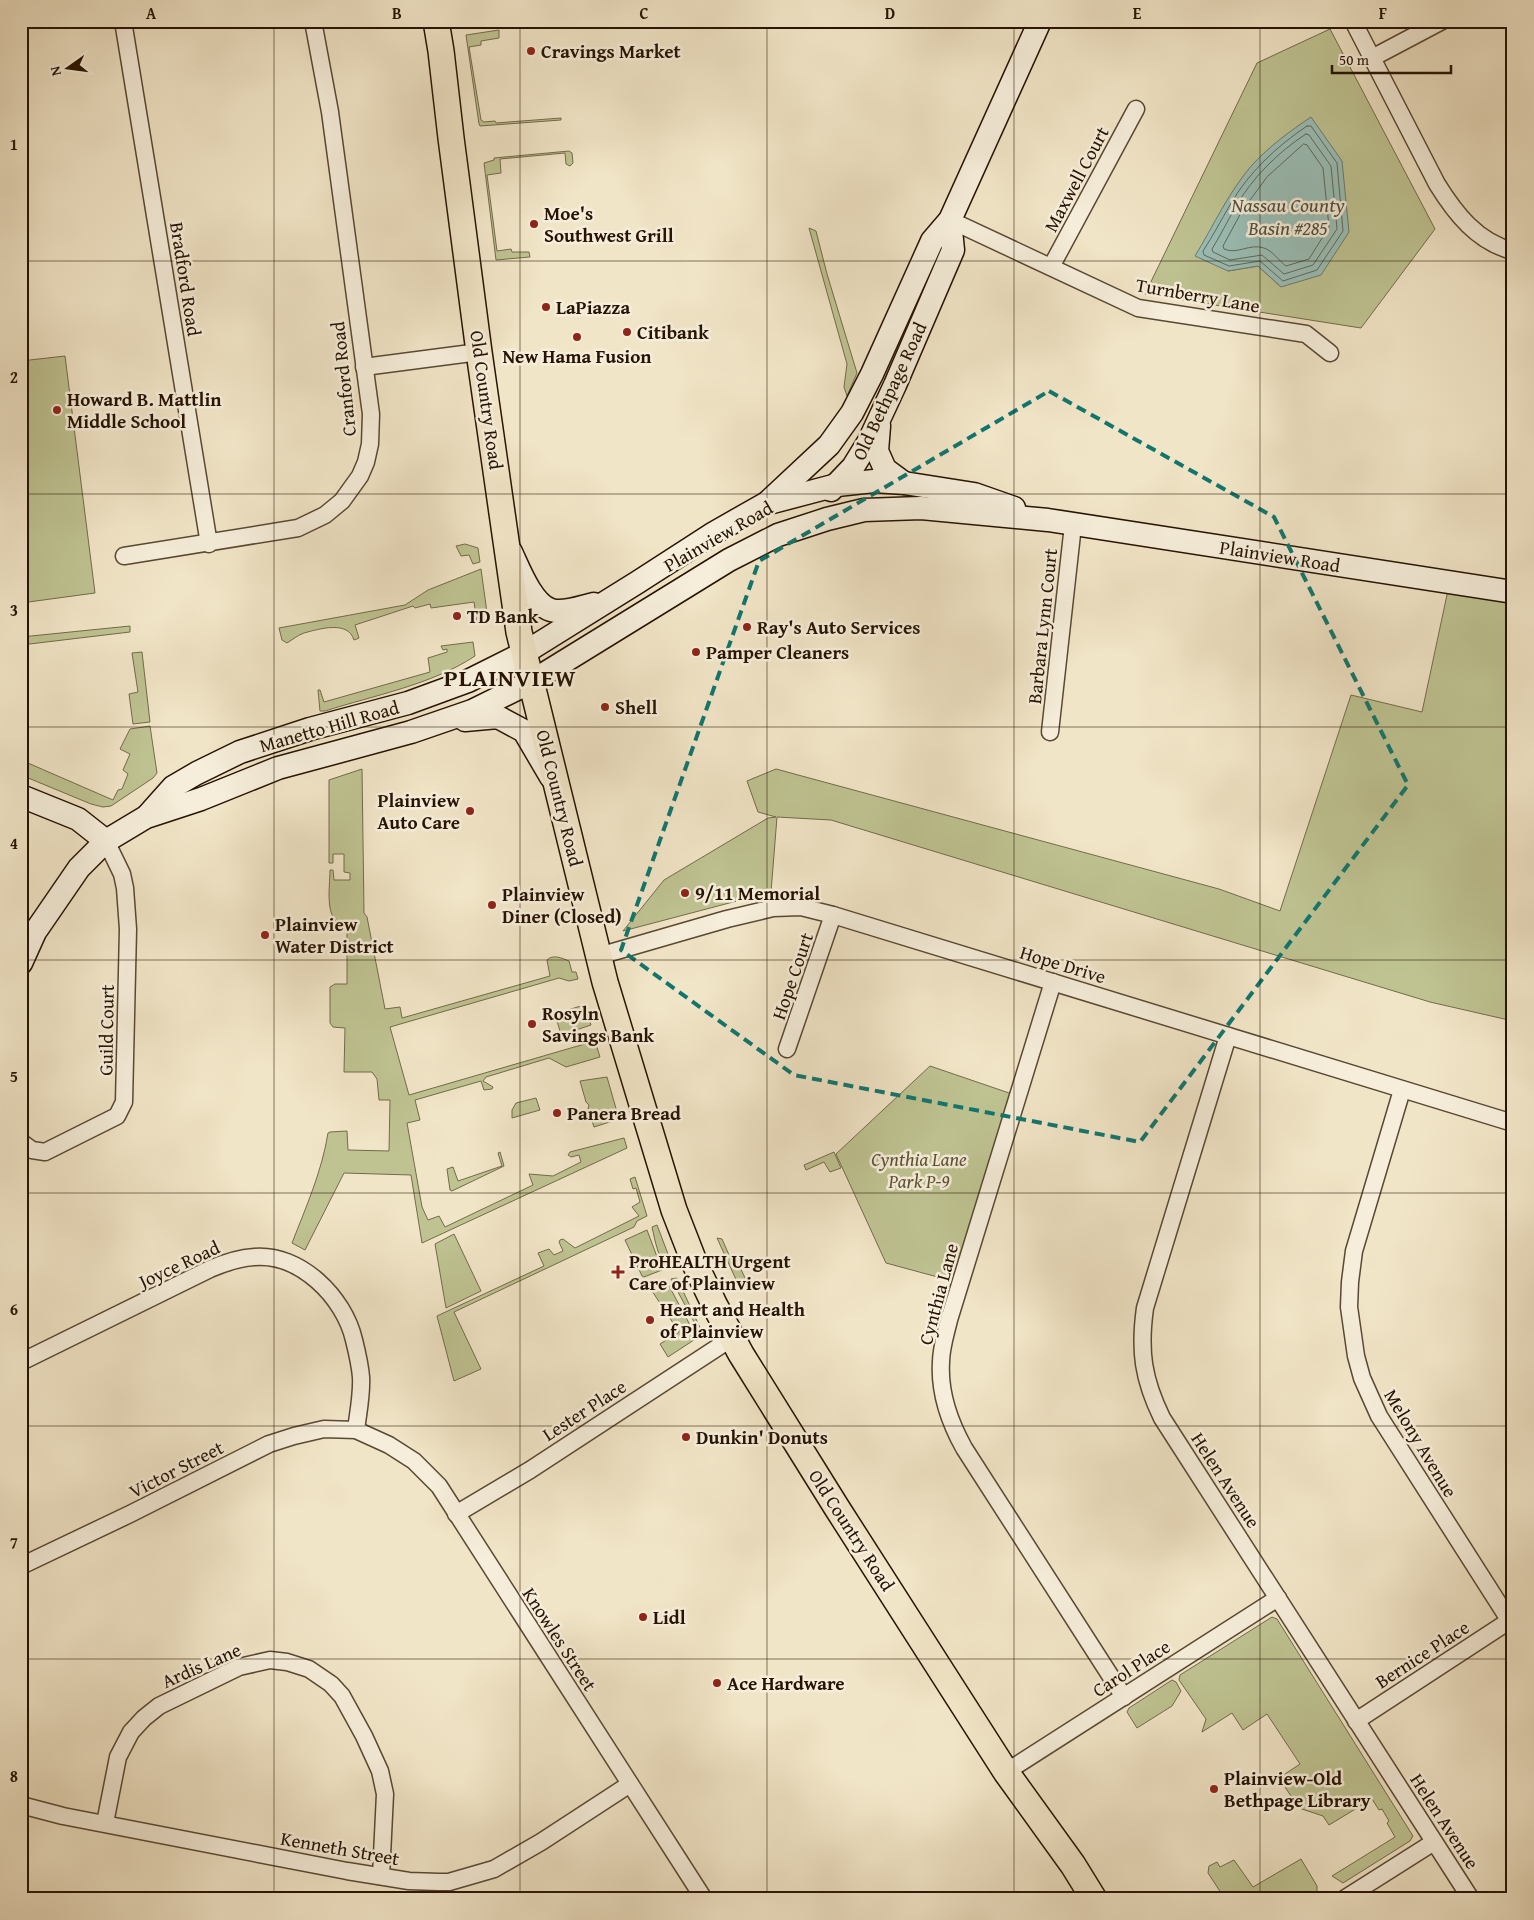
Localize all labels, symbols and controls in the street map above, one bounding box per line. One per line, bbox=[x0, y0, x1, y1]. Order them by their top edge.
text: A bbox=[146, 1, 157, 25]
text: B bbox=[392, 1, 402, 25]
text: C bbox=[639, 1, 649, 25]
text: D bbox=[885, 1, 895, 25]
text: E bbox=[1133, 1, 1142, 25]
text: F bbox=[1379, 1, 1387, 25]
place label: Cravings Market bbox=[541, 37, 682, 65]
north arrow bbox=[42, 42, 92, 92]
scale bar bbox=[1332, 42, 1450, 74]
marker: Cravings Market bbox=[525, 45, 537, 57]
text: 50 m bbox=[1339, 49, 1370, 70]
text: N bbox=[44, 64, 66, 78]
street label: Maxwell Court bbox=[1036, 121, 1116, 237]
text: 1 bbox=[10, 132, 18, 156]
water label: Nassau County Basin #285 bbox=[1230, 190, 1345, 242]
place label: Moe's Southwest Grill bbox=[544, 199, 674, 249]
marker: Moe's Southwest Grill bbox=[528, 218, 540, 230]
street label: Bradford Road bbox=[163, 220, 209, 339]
street label: Turnberry Lane bbox=[1134, 270, 1262, 320]
place label: LaPiazza bbox=[556, 293, 630, 321]
marker: LaPiazza bbox=[540, 301, 552, 313]
street label: Old Bethpage Road bbox=[845, 316, 934, 465]
place label: Citibank bbox=[637, 318, 709, 346]
street label: Cranford Road bbox=[323, 319, 363, 438]
marker: Citibank bbox=[621, 326, 633, 338]
street label: Old Country Road bbox=[463, 329, 511, 472]
marker: New Hama Fusion bbox=[571, 331, 583, 343]
place label: New Hama Fusion bbox=[502, 342, 652, 370]
text: 2 bbox=[10, 365, 18, 389]
place label: Howard B. Mattlin Middle School bbox=[67, 385, 222, 435]
marker: Howard B. Mattlin Middle School bbox=[51, 404, 63, 416]
street label: Plainview Road bbox=[658, 493, 778, 579]
street label: Plainview Road bbox=[1218, 533, 1343, 579]
street label: Barbara Lynn Court bbox=[1020, 547, 1064, 705]
text: 3 bbox=[10, 598, 18, 622]
place label: TD Bank bbox=[467, 602, 538, 630]
marker: TD Bank bbox=[451, 610, 463, 622]
place label: Ray's Auto Services bbox=[757, 613, 920, 641]
marker: Ray's Auto Services bbox=[741, 621, 753, 633]
place label: Pamper Cleaners bbox=[706, 638, 849, 666]
marker: Pamper Cleaners bbox=[690, 646, 702, 658]
district label: PLAINVIEW bbox=[444, 660, 576, 695]
street label: Manetto Hill Road bbox=[256, 692, 403, 759]
place label: Shell bbox=[615, 693, 657, 721]
marker: Shell bbox=[599, 701, 611, 713]
street label: Old Country Road bbox=[529, 727, 591, 870]
place label: Plainview Auto Care bbox=[377, 786, 460, 836]
marker: Plainview Auto Care bbox=[464, 805, 476, 817]
text: 4 bbox=[10, 831, 18, 855]
place label: 9/11 Memorial bbox=[695, 879, 820, 907]
place label: Plainview Diner (Closed) bbox=[502, 880, 622, 930]
marker: 9/11 Memorial bbox=[679, 887, 691, 899]
marker: Plainview Diner (Closed) bbox=[486, 899, 498, 911]
place label: Plainview Water District bbox=[275, 910, 395, 960]
street label: Hope Court bbox=[764, 928, 820, 1023]
marker: Plainview Water District bbox=[259, 929, 271, 941]
street label: Hope Drive bbox=[1017, 938, 1109, 990]
street label: Guild Court bbox=[91, 984, 121, 1076]
place label: Rosyln Savings Bank bbox=[542, 999, 654, 1049]
marker: Rosyln Savings Bank bbox=[526, 1018, 538, 1030]
text: 5 bbox=[10, 1064, 18, 1088]
place label: Panera Bread bbox=[567, 1099, 681, 1127]
marker: Panera Bread bbox=[551, 1107, 563, 1119]
park label: Cynthia Lane Park P-9 bbox=[871, 1145, 967, 1195]
street label: Joyce Road bbox=[132, 1233, 225, 1296]
street label: Cynthia Lane bbox=[911, 1240, 965, 1348]
place label: ProHEALTH Urgent Care of Plainview bbox=[629, 1247, 791, 1297]
marker: ProHEALTH Urgent Care of Plainview bbox=[611, 1265, 625, 1279]
place label: Heart and Health of Plainview bbox=[660, 1295, 806, 1345]
text: 6 bbox=[10, 1297, 18, 1321]
marker: Heart and Health of Plainview bbox=[644, 1314, 656, 1326]
street label: Lester Place bbox=[536, 1372, 632, 1448]
street label: Melony Avenue bbox=[1378, 1383, 1465, 1503]
place label: Dunkin' Donuts bbox=[696, 1423, 828, 1451]
street label: Helen Avenue bbox=[1185, 1427, 1267, 1533]
marker: Dunkin' Donuts bbox=[680, 1431, 692, 1443]
street label: Victor Street bbox=[124, 1433, 228, 1505]
street label: Old Country Road bbox=[802, 1464, 902, 1597]
text: 7 bbox=[10, 1530, 18, 1554]
street label: Knowles Street bbox=[516, 1582, 604, 1697]
place label: Lidl bbox=[653, 1603, 686, 1631]
marker: Lidl bbox=[637, 1611, 649, 1623]
street label: Bernice Place bbox=[1370, 1613, 1475, 1695]
street label: Carol Place bbox=[1086, 1632, 1176, 1704]
street label: Ardis Lane bbox=[157, 1635, 245, 1695]
place label: Ace Hardware bbox=[727, 1669, 845, 1697]
marker: Ace Hardware bbox=[711, 1677, 723, 1689]
text: 8 bbox=[10, 1764, 18, 1788]
place label: Plainview-Old Bethpage Library bbox=[1224, 1764, 1371, 1814]
street label: Helen Avenue bbox=[1404, 1768, 1486, 1874]
marker: Plainview-Old Bethpage Library bbox=[1208, 1783, 1220, 1795]
street label: Kenneth Street bbox=[278, 1824, 402, 1872]

